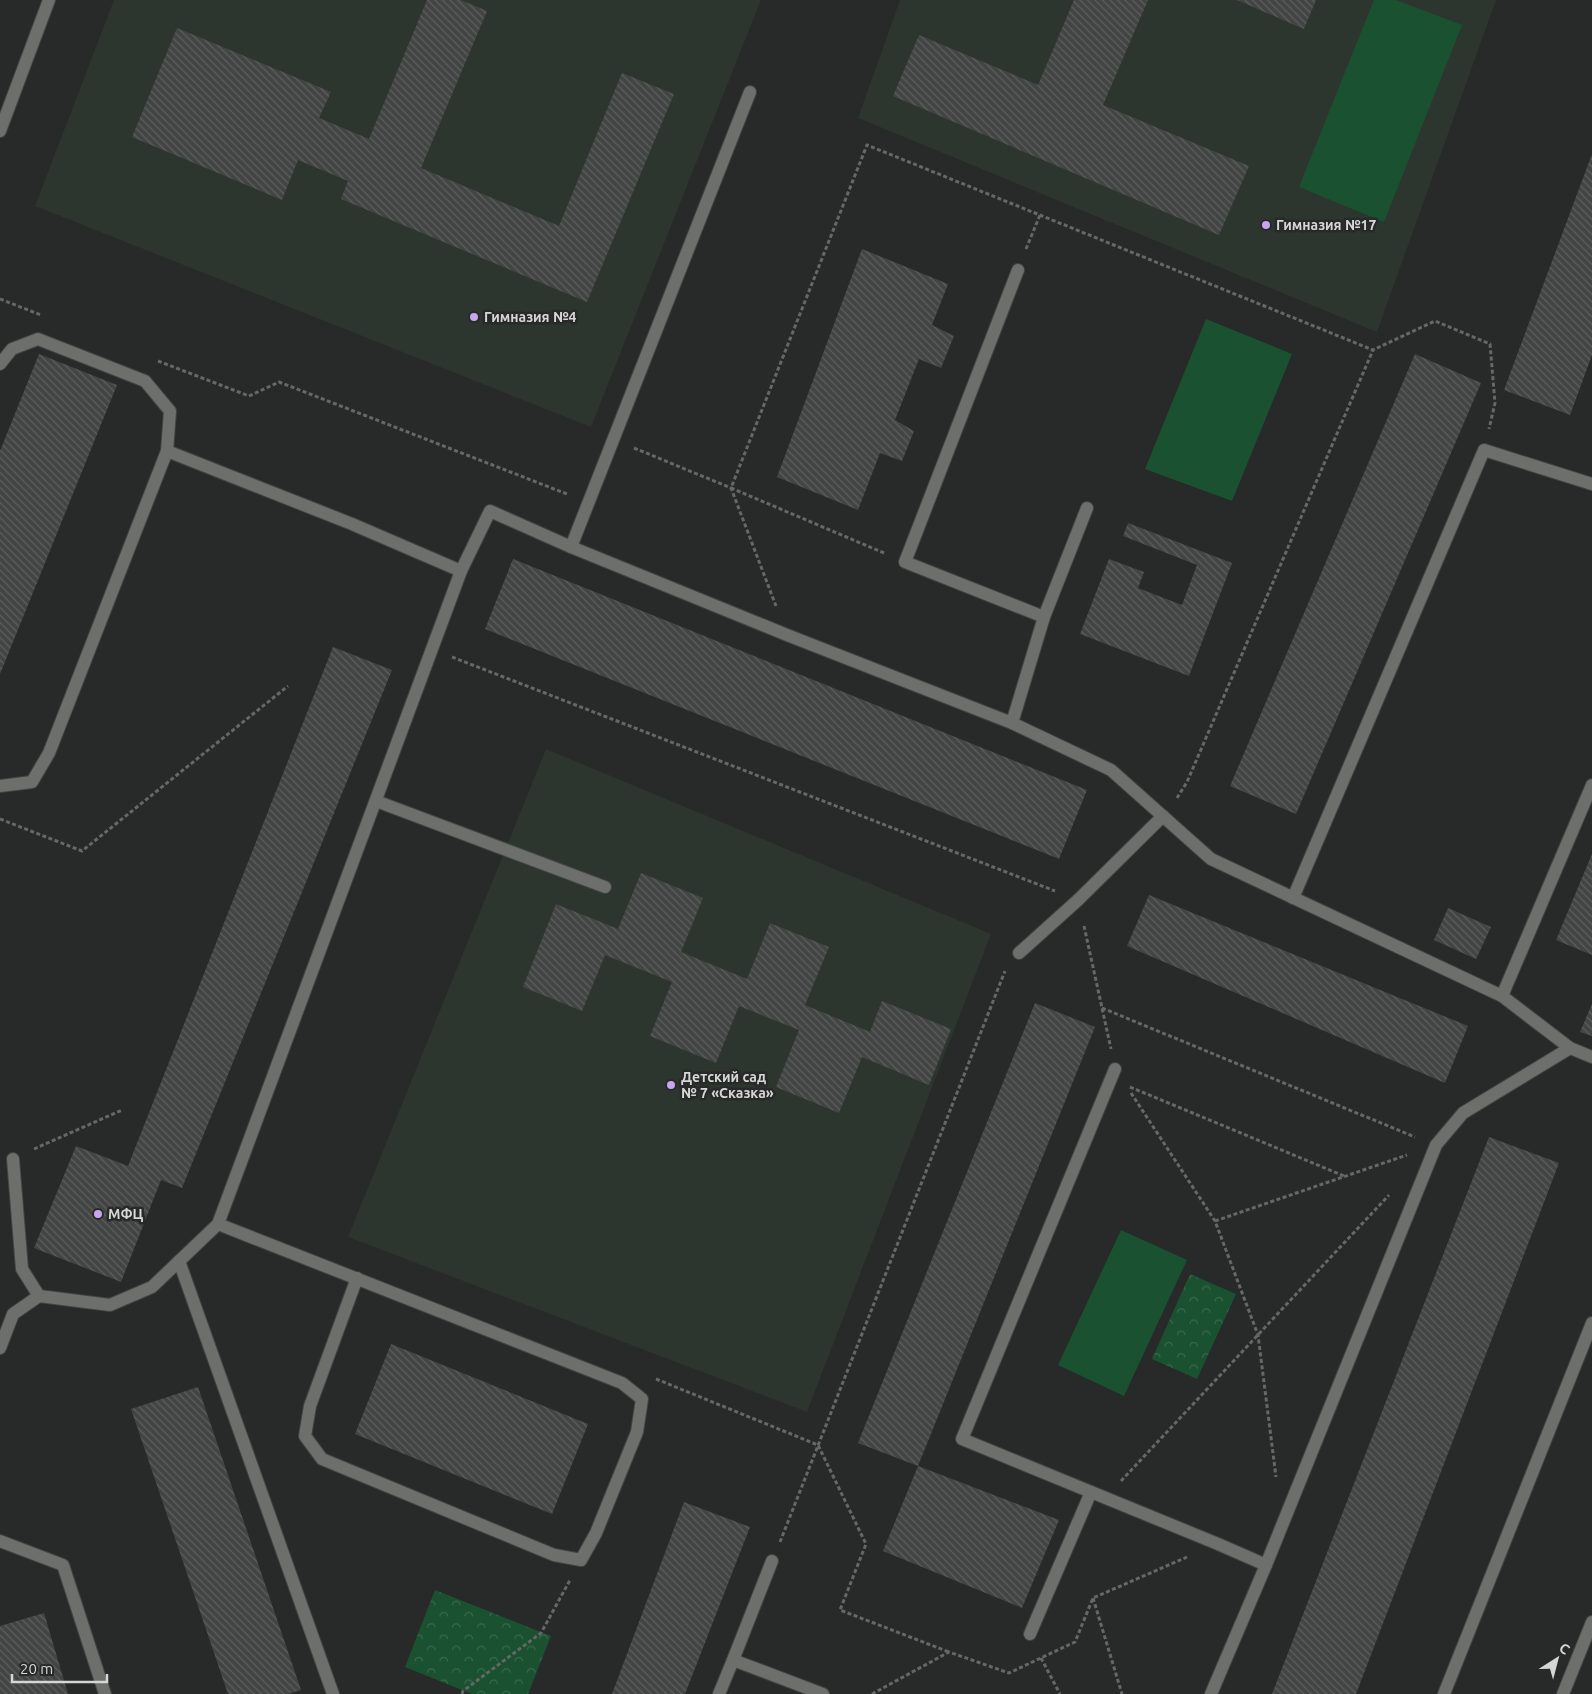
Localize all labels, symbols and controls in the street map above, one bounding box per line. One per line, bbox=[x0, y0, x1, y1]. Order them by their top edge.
place label: Гимназия №17 bbox=[1276, 217, 1376, 233]
marker: Гимназия №17 bbox=[1260, 219, 1272, 231]
place label: Гимназия №4 bbox=[484, 309, 577, 325]
marker: Гимназия №4 bbox=[468, 311, 480, 323]
place label: Детский сад № 7 «Сказка» bbox=[681, 1069, 774, 1101]
marker: Детский сад № 7 «Сказка» bbox=[665, 1079, 677, 1091]
place label: МФЦ bbox=[108, 1206, 144, 1222]
marker: МФЦ bbox=[92, 1208, 104, 1220]
north arrow bbox=[1532, 1634, 1582, 1684]
text: С bbox=[1556, 1639, 1573, 1658]
scale bar bbox=[12, 1652, 108, 1684]
text: 20 m bbox=[20, 1660, 53, 1677]

